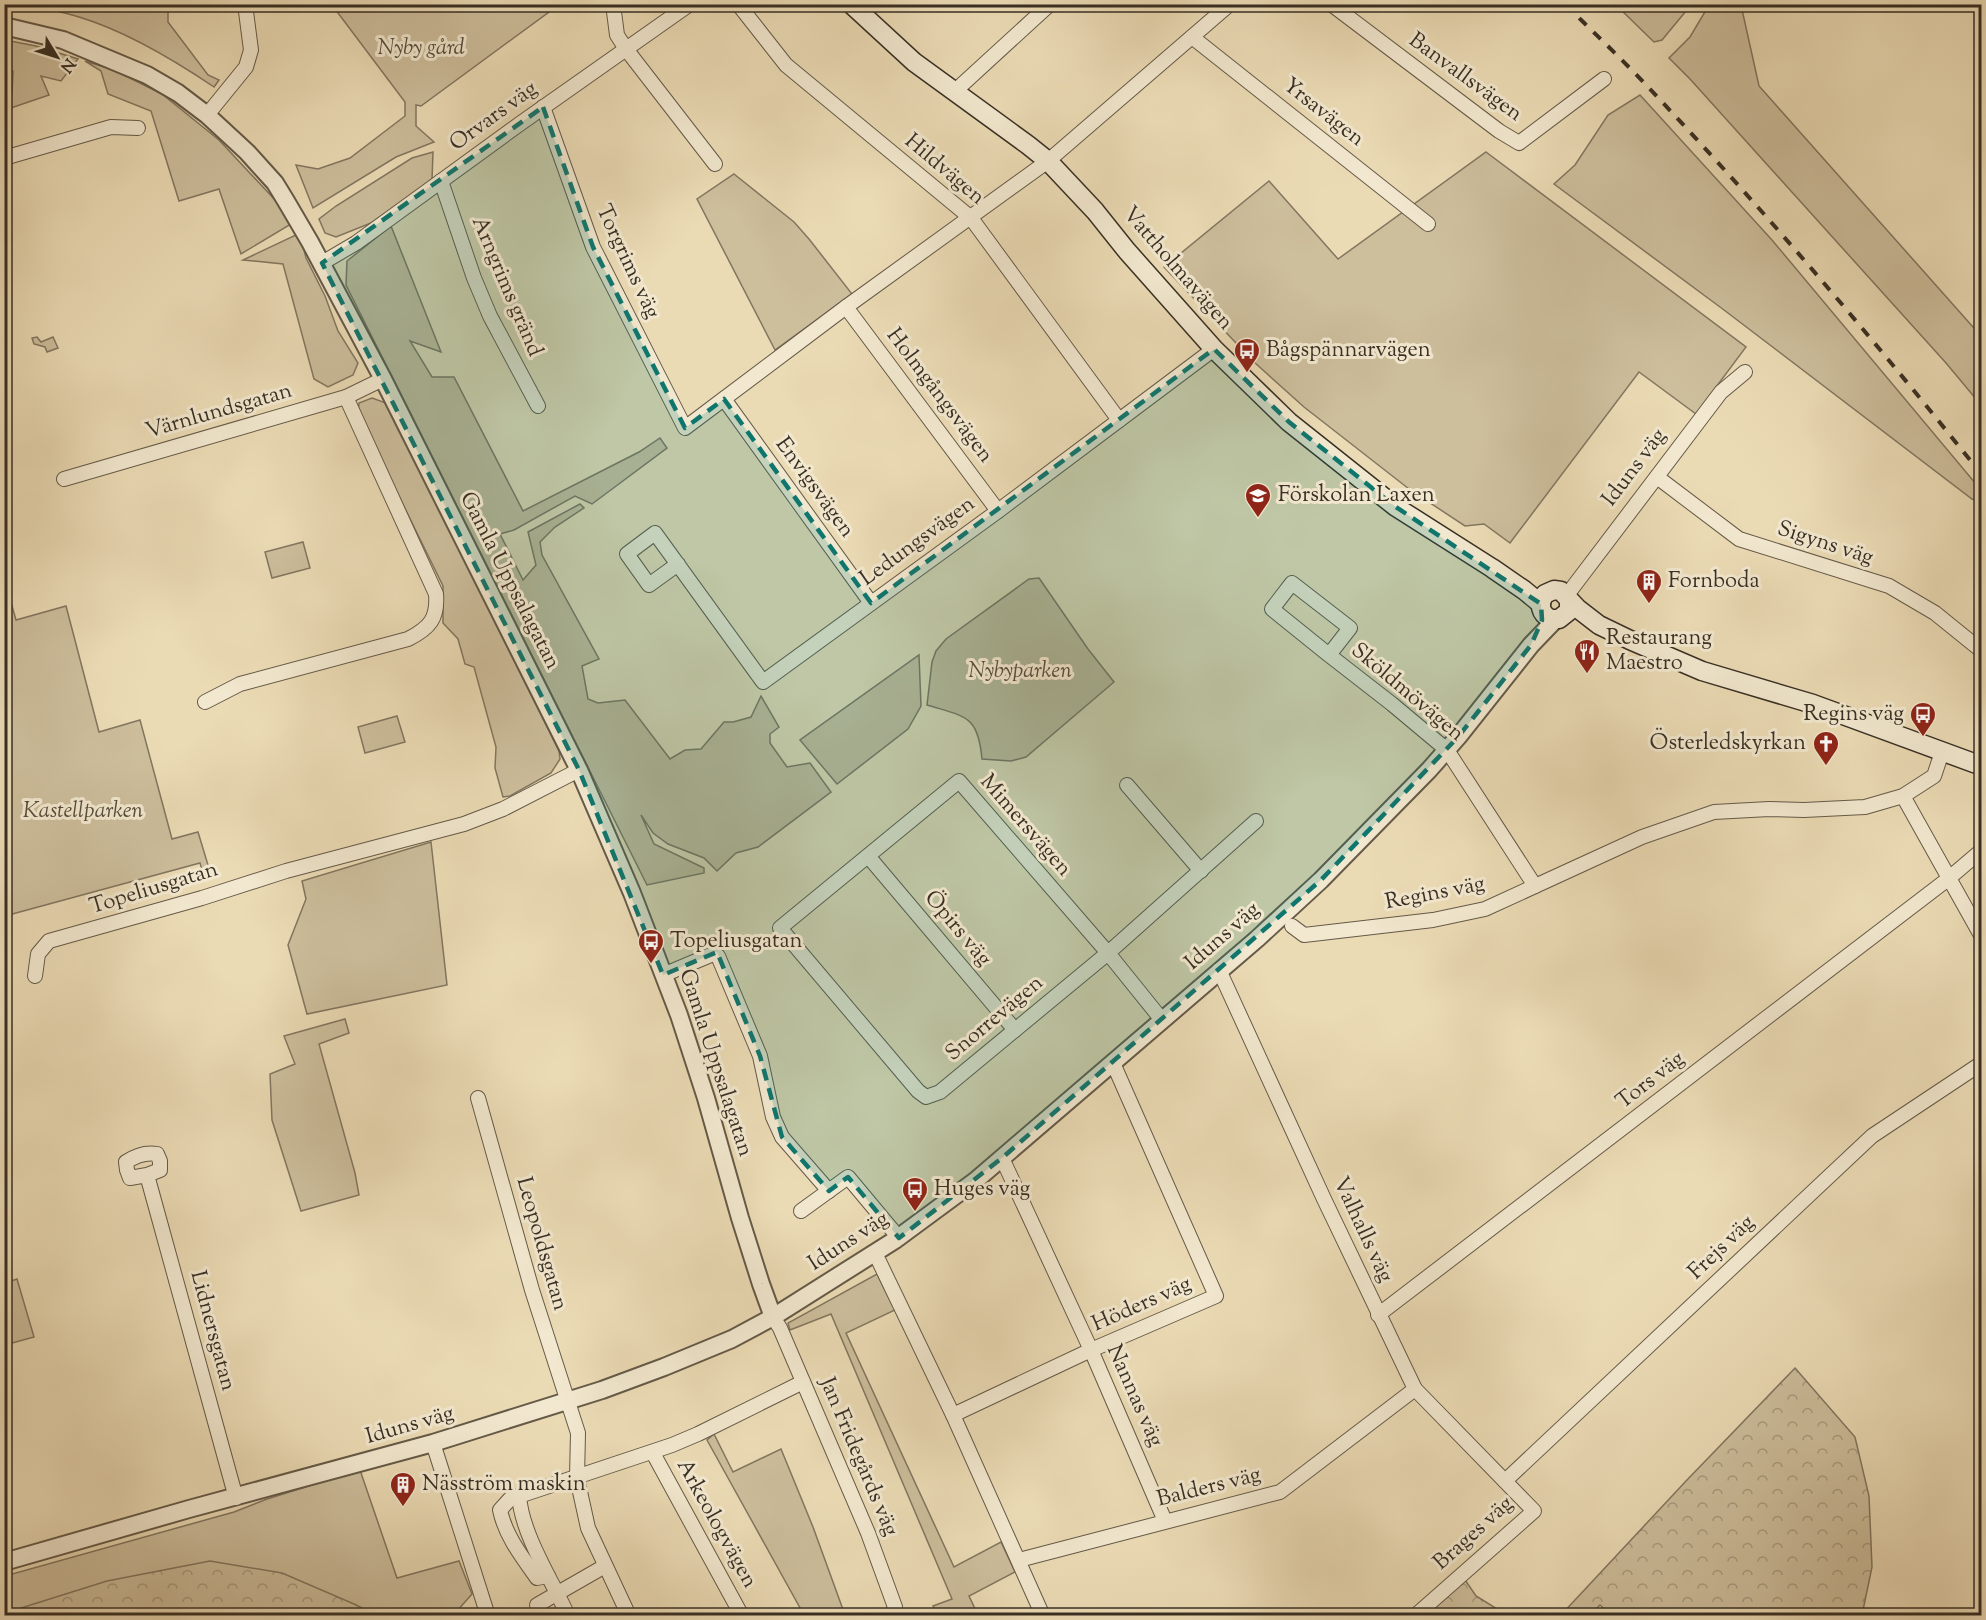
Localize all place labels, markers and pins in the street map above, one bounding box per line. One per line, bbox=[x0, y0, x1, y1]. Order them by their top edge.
place label: Bågspännarvägen bbox=[1266, 335, 1431, 367]
bus stop icon: Bågspännarvägen bbox=[1232, 336, 1262, 374]
place label: Förskolan Laxen bbox=[1278, 480, 1435, 512]
school or university icon: Förskolan Laxen bbox=[1243, 481, 1273, 519]
place label: Fornboda bbox=[1668, 566, 1760, 598]
building icon: Fornboda bbox=[1634, 567, 1664, 605]
place label: Restaurang Maestro bbox=[1606, 623, 1712, 680]
restaurant icon: Restaurang Maestro bbox=[1572, 637, 1602, 675]
place label: Regins väg bbox=[1803, 699, 1904, 731]
bus stop icon: Regins väg bbox=[1908, 700, 1938, 738]
place label: Österledskyrkan bbox=[1650, 727, 1806, 760]
church icon: Österledskyrkan bbox=[1811, 729, 1841, 767]
place label: Topeliusgatan bbox=[670, 926, 803, 958]
bus stop icon: Topeliusgatan bbox=[636, 927, 666, 965]
place label: Huges väg bbox=[934, 1174, 1031, 1206]
bus stop icon: Huges väg bbox=[900, 1175, 930, 1213]
place label: Näsström maskin bbox=[422, 1469, 586, 1501]
building icon: Näsström maskin bbox=[388, 1470, 418, 1508]

